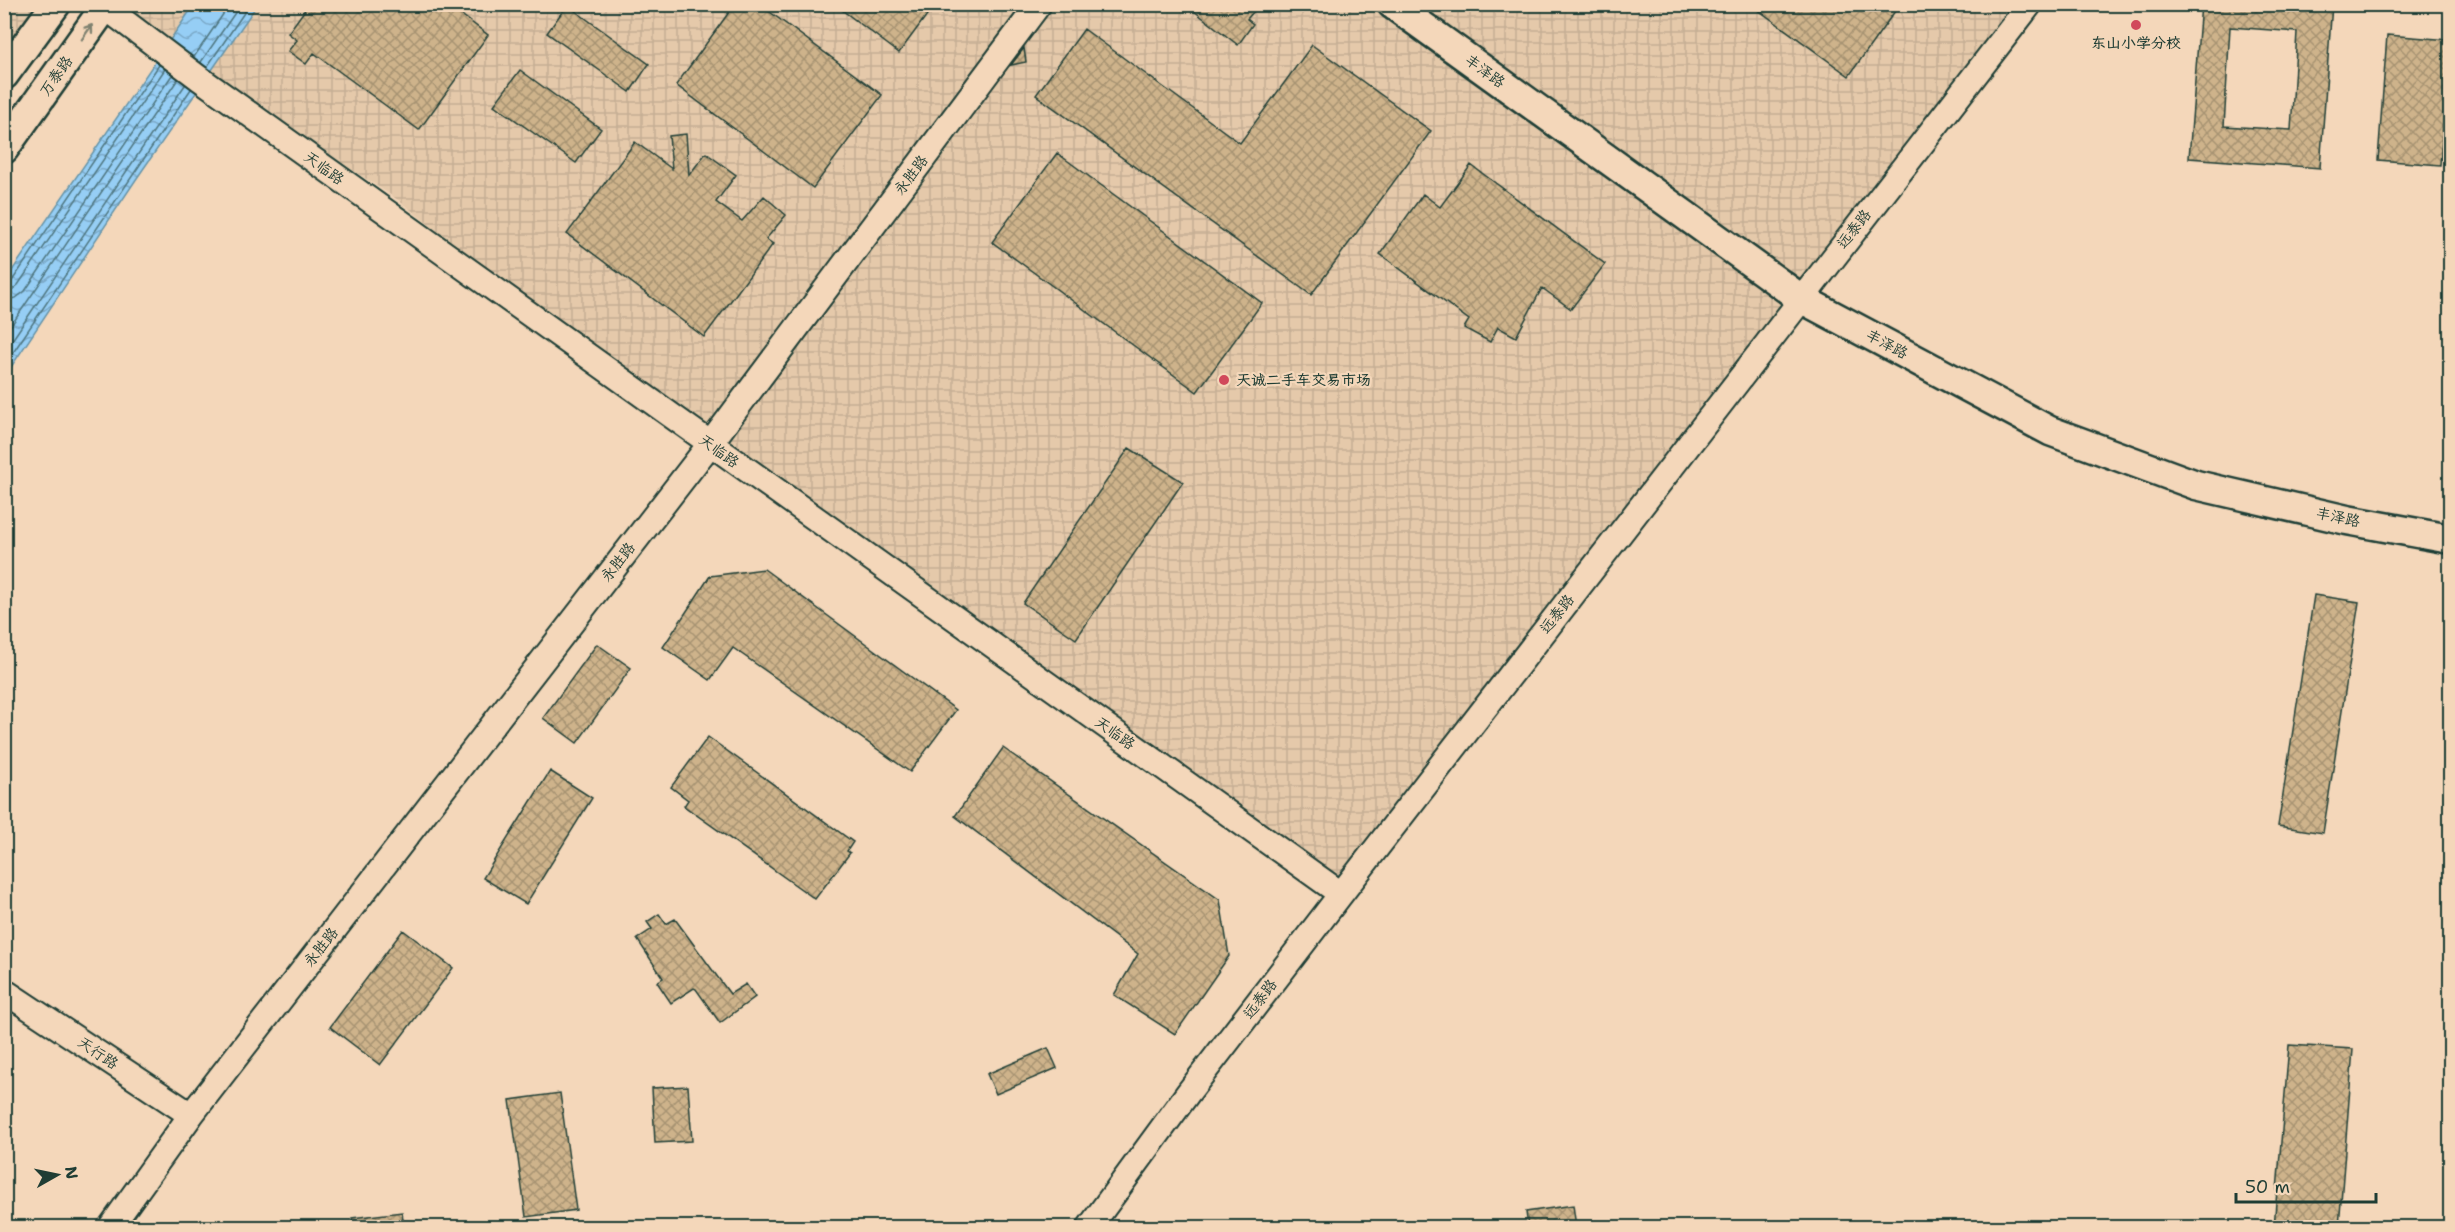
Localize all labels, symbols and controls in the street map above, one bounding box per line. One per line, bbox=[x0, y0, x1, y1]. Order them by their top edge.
marker: 东山小学分校 bbox=[2129, 18, 2143, 32]
one-way arrow bbox=[81, 25, 93, 41]
place label: 东山小学分校 bbox=[2091, 33, 2181, 53]
street label: 丰泽路 bbox=[1461, 50, 1509, 92]
street label: 万泰路 bbox=[35, 52, 77, 100]
street label: 天临路 bbox=[300, 147, 348, 189]
street label: 永胜路 bbox=[889, 151, 933, 199]
street label: 远泰路 bbox=[1832, 205, 1876, 253]
street label: 丰泽路 bbox=[1862, 325, 1912, 363]
place label: 天诚二手车交易市场 bbox=[1236, 370, 1371, 390]
marker: 天诚二手车交易市场 bbox=[1217, 373, 1231, 387]
street label: 天临路 bbox=[695, 430, 743, 472]
street label: 丰泽路 bbox=[2314, 503, 2362, 531]
street label: 永胜路 bbox=[596, 538, 640, 586]
street label: 远泰路 bbox=[1535, 590, 1579, 638]
street label: 天临路 bbox=[1091, 712, 1139, 754]
street label: 永胜路 bbox=[299, 923, 343, 971]
street label: 远泰路 bbox=[1238, 975, 1282, 1023]
street label: 天行路 bbox=[74, 1032, 122, 1074]
north arrow bbox=[27, 1145, 87, 1205]
text: N bbox=[60, 1165, 83, 1181]
scale bar bbox=[2236, 1166, 2376, 1204]
text: 50 m bbox=[2245, 1175, 2290, 1199]

